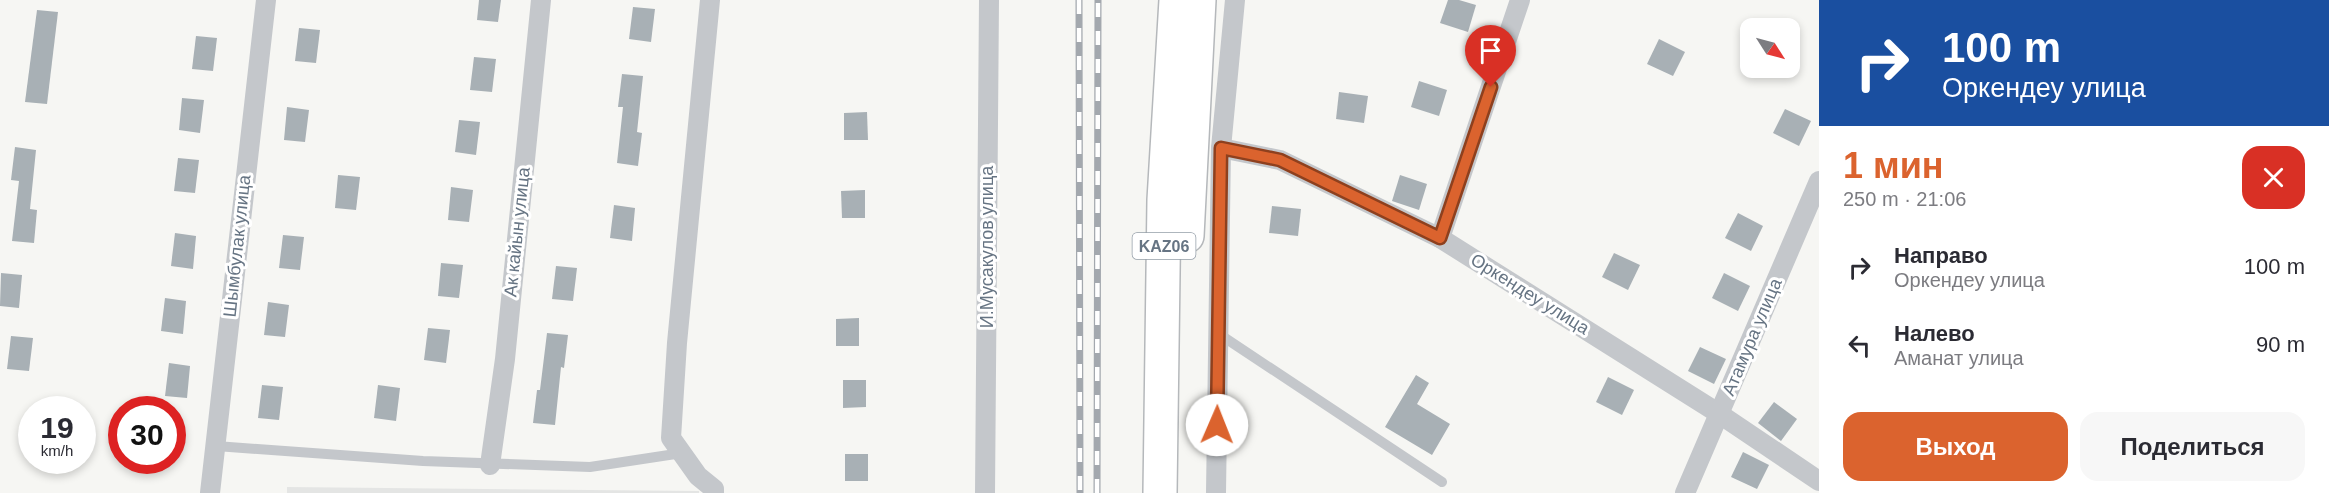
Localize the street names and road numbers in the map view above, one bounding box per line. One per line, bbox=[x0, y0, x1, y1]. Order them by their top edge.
street label: Ак кайын улица bbox=[500, 165, 534, 298]
street label: И.Мусакулов улица bbox=[977, 165, 997, 328]
street label: Шымбулак улица bbox=[220, 173, 255, 318]
road number: KАZ06 bbox=[1132, 233, 1196, 259]
street label: Оркендеу улица bbox=[1467, 250, 1594, 339]
street label: Атамура улица bbox=[1718, 274, 1786, 399]

